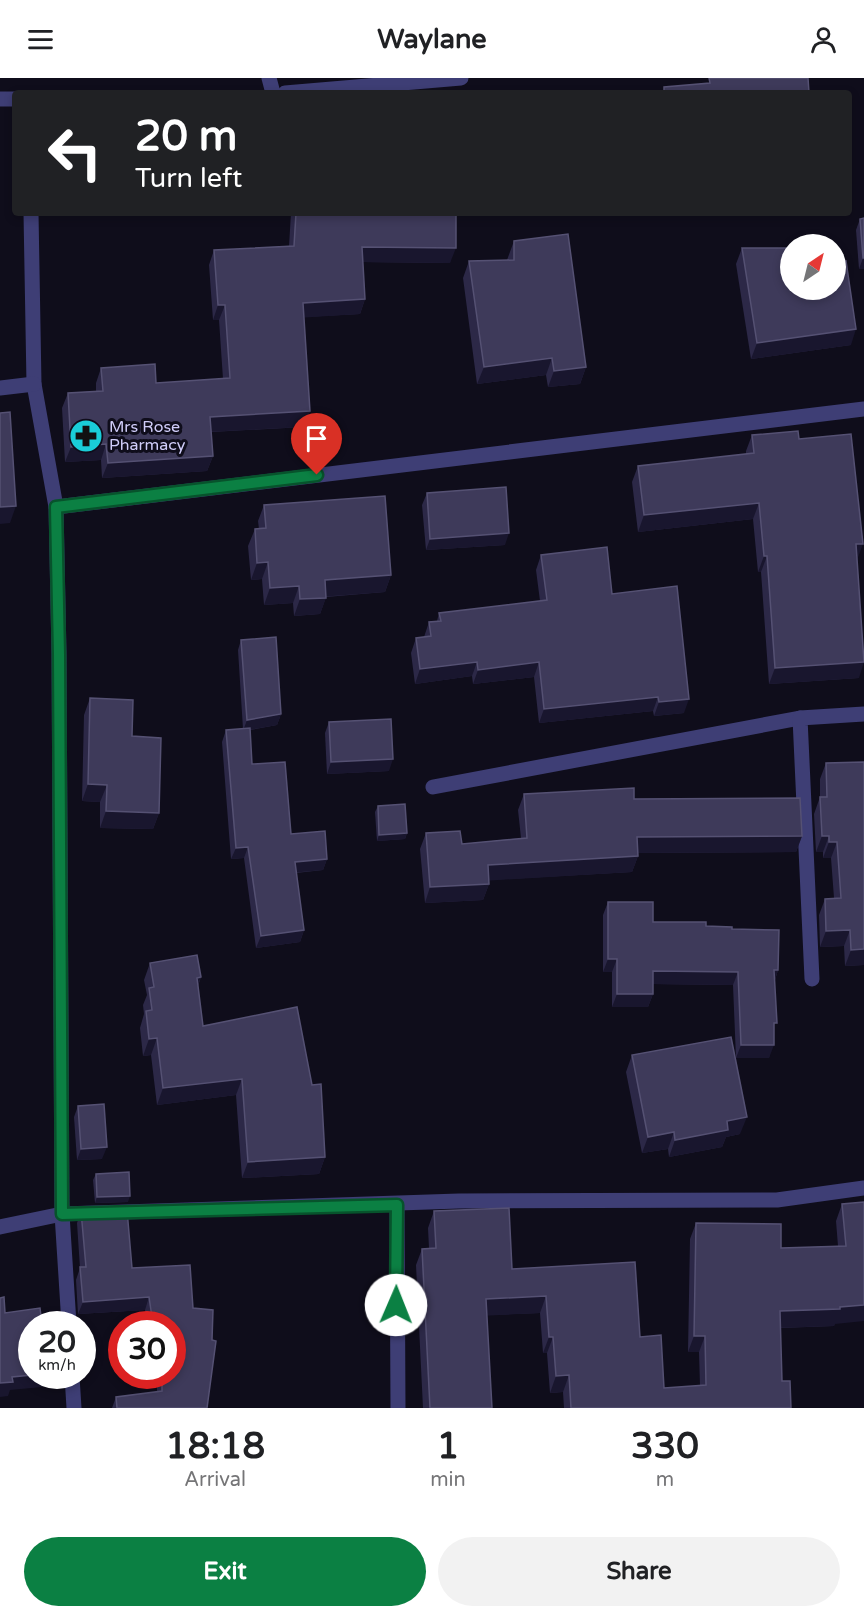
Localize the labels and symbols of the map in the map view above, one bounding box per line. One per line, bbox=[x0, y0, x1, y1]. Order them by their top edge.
north arrow bbox=[780, 234, 846, 300]
pin bbox=[291, 413, 342, 475]
place label: Mrs Rose Pharmacy bbox=[109, 417, 186, 455]
pharmacy icon: Mrs Rose Pharmacy bbox=[68, 418, 104, 454]
position arrow bbox=[364, 1273, 428, 1337]
speed limit sign: 30 bbox=[108, 1311, 186, 1389]

